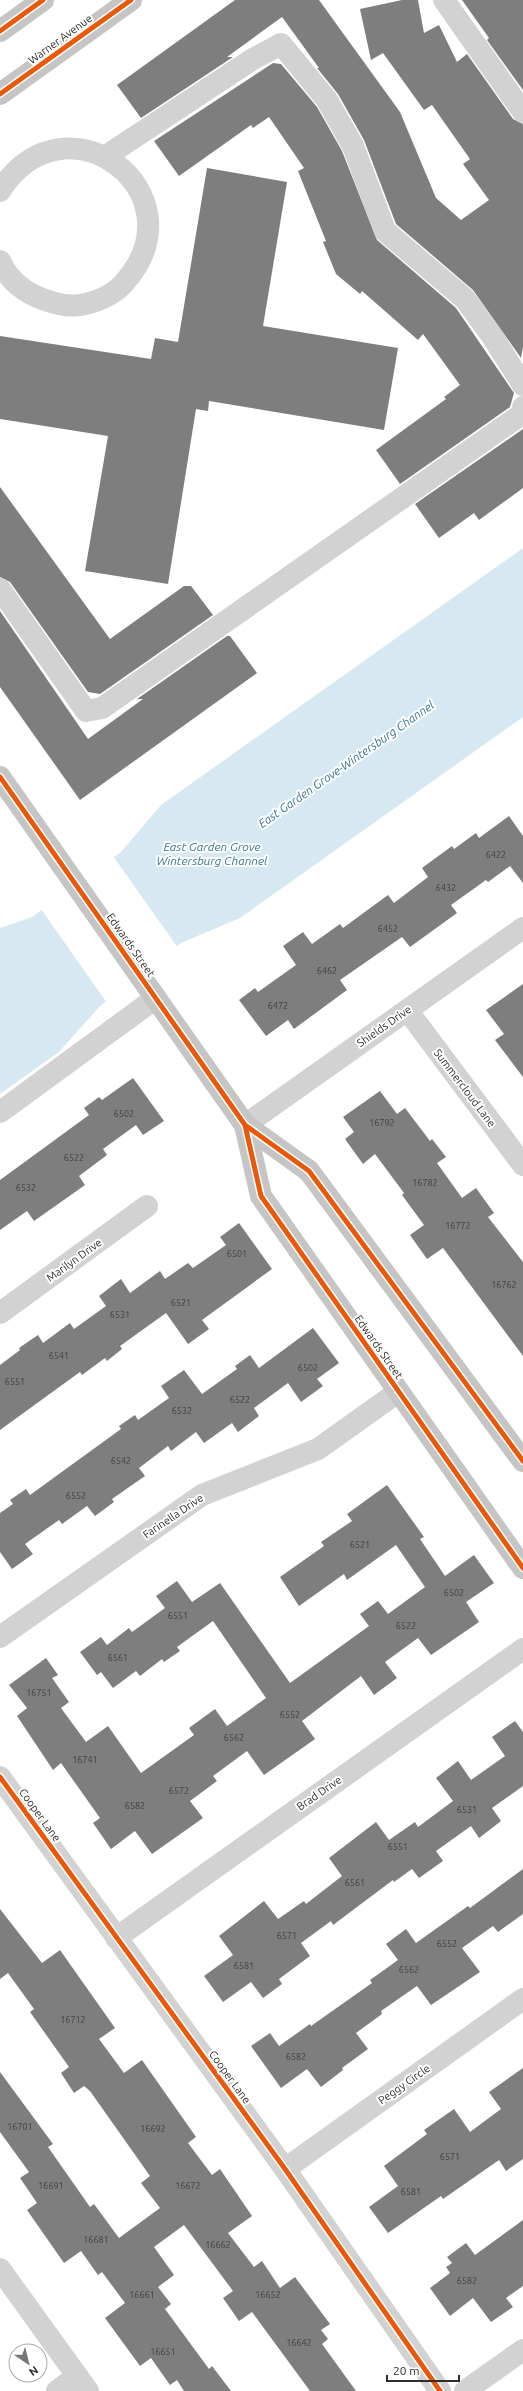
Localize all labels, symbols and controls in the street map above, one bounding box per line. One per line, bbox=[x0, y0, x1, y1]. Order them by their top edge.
street label: Warner Avenue bbox=[26, 12, 94, 66]
water label: East Garden Grove-Wintersburg Channel bbox=[256, 698, 437, 830]
water label: East Garden Grove Wintersburg Channel bbox=[157, 840, 268, 867]
house number: 6422 bbox=[486, 850, 506, 860]
house number: 6432 bbox=[436, 883, 456, 893]
street label: Edwards Street bbox=[104, 911, 158, 980]
house number: 6452 bbox=[378, 924, 398, 934]
house number: 6462 bbox=[317, 966, 337, 976]
house number: 6472 bbox=[268, 1001, 288, 1011]
street label: Shields Drive bbox=[355, 1003, 413, 1049]
street label: Summercloud Lane bbox=[432, 1047, 498, 1129]
house number: 6502 bbox=[114, 1109, 134, 1119]
house number: 16792 bbox=[369, 1118, 395, 1128]
house number: 6522 bbox=[64, 1153, 84, 1163]
house number: 16782 bbox=[412, 1178, 438, 1188]
house number: 6532 bbox=[16, 1183, 36, 1193]
house number: 16772 bbox=[445, 1221, 471, 1231]
street label: Marilyn Drive bbox=[44, 1236, 104, 1284]
house number: 6501 bbox=[227, 1249, 247, 1259]
house number: 16762 bbox=[491, 1280, 517, 1290]
house number: 6521 bbox=[171, 1298, 191, 1308]
house number: 6531 bbox=[110, 1310, 130, 1320]
street label: Edwards Street bbox=[352, 1313, 406, 1382]
house number: 6541 bbox=[49, 1351, 69, 1361]
house number: 6502 bbox=[298, 1363, 318, 1373]
house number: 6551 bbox=[5, 1377, 25, 1387]
house number: 6522 bbox=[230, 1395, 250, 1405]
house number: 6532 bbox=[172, 1406, 192, 1416]
house number: 6542 bbox=[111, 1456, 131, 1466]
house number: 6552 bbox=[66, 1491, 86, 1501]
street label: Farinella Drive bbox=[141, 1491, 205, 1541]
house number: 6521 bbox=[350, 1540, 370, 1550]
house number: 6502 bbox=[444, 1588, 464, 1598]
house number: 6551 bbox=[168, 1611, 188, 1621]
house number: 6522 bbox=[396, 1621, 416, 1631]
house number: 6561 bbox=[108, 1653, 128, 1663]
house number: 16751 bbox=[26, 1688, 52, 1698]
house number: 6552 bbox=[280, 1710, 300, 1720]
house number: 6562 bbox=[224, 1733, 244, 1743]
house number: 16741 bbox=[72, 1755, 98, 1765]
street label: Brad Drive bbox=[294, 1773, 344, 1813]
street label: Cooper Lane bbox=[17, 1786, 63, 1844]
house number: 6572 bbox=[169, 1786, 189, 1796]
house number: 6582 bbox=[125, 1801, 145, 1811]
house number: 6531 bbox=[457, 1805, 477, 1815]
house number: 6551 bbox=[388, 1842, 408, 1852]
house number: 6561 bbox=[345, 1878, 365, 1888]
house number: 6571 bbox=[277, 1931, 297, 1941]
house number: 6552 bbox=[437, 1939, 457, 1949]
house number: 6581 bbox=[234, 1961, 254, 1971]
house number: 6562 bbox=[399, 1965, 419, 1975]
house number: 16712 bbox=[60, 2015, 86, 2025]
street label: Cooper Lane bbox=[207, 2048, 253, 2106]
house number: 6582 bbox=[286, 2052, 306, 2062]
street label: Peggy Circle bbox=[376, 2062, 432, 2106]
house number: 16701 bbox=[7, 2122, 33, 2132]
house number: 16692 bbox=[140, 2124, 166, 2134]
house number: 6571 bbox=[440, 2152, 460, 2162]
house number: 16691 bbox=[38, 2181, 64, 2191]
house number: 16672 bbox=[175, 2181, 201, 2191]
house number: 6581 bbox=[401, 2187, 421, 2197]
house number: 16681 bbox=[83, 2235, 109, 2245]
house number: 16662 bbox=[205, 2240, 231, 2250]
house number: 6582 bbox=[457, 2276, 477, 2286]
house number: 16661 bbox=[129, 2290, 155, 2300]
house number: 16652 bbox=[255, 2290, 281, 2300]
house number: 16642 bbox=[286, 2338, 312, 2348]
north arrow bbox=[8, 2343, 48, 2383]
house number: 16651 bbox=[150, 2347, 176, 2357]
scale bar bbox=[387, 2357, 459, 2383]
text: N bbox=[27, 2364, 41, 2378]
text: 20 m bbox=[393, 2364, 420, 2377]

